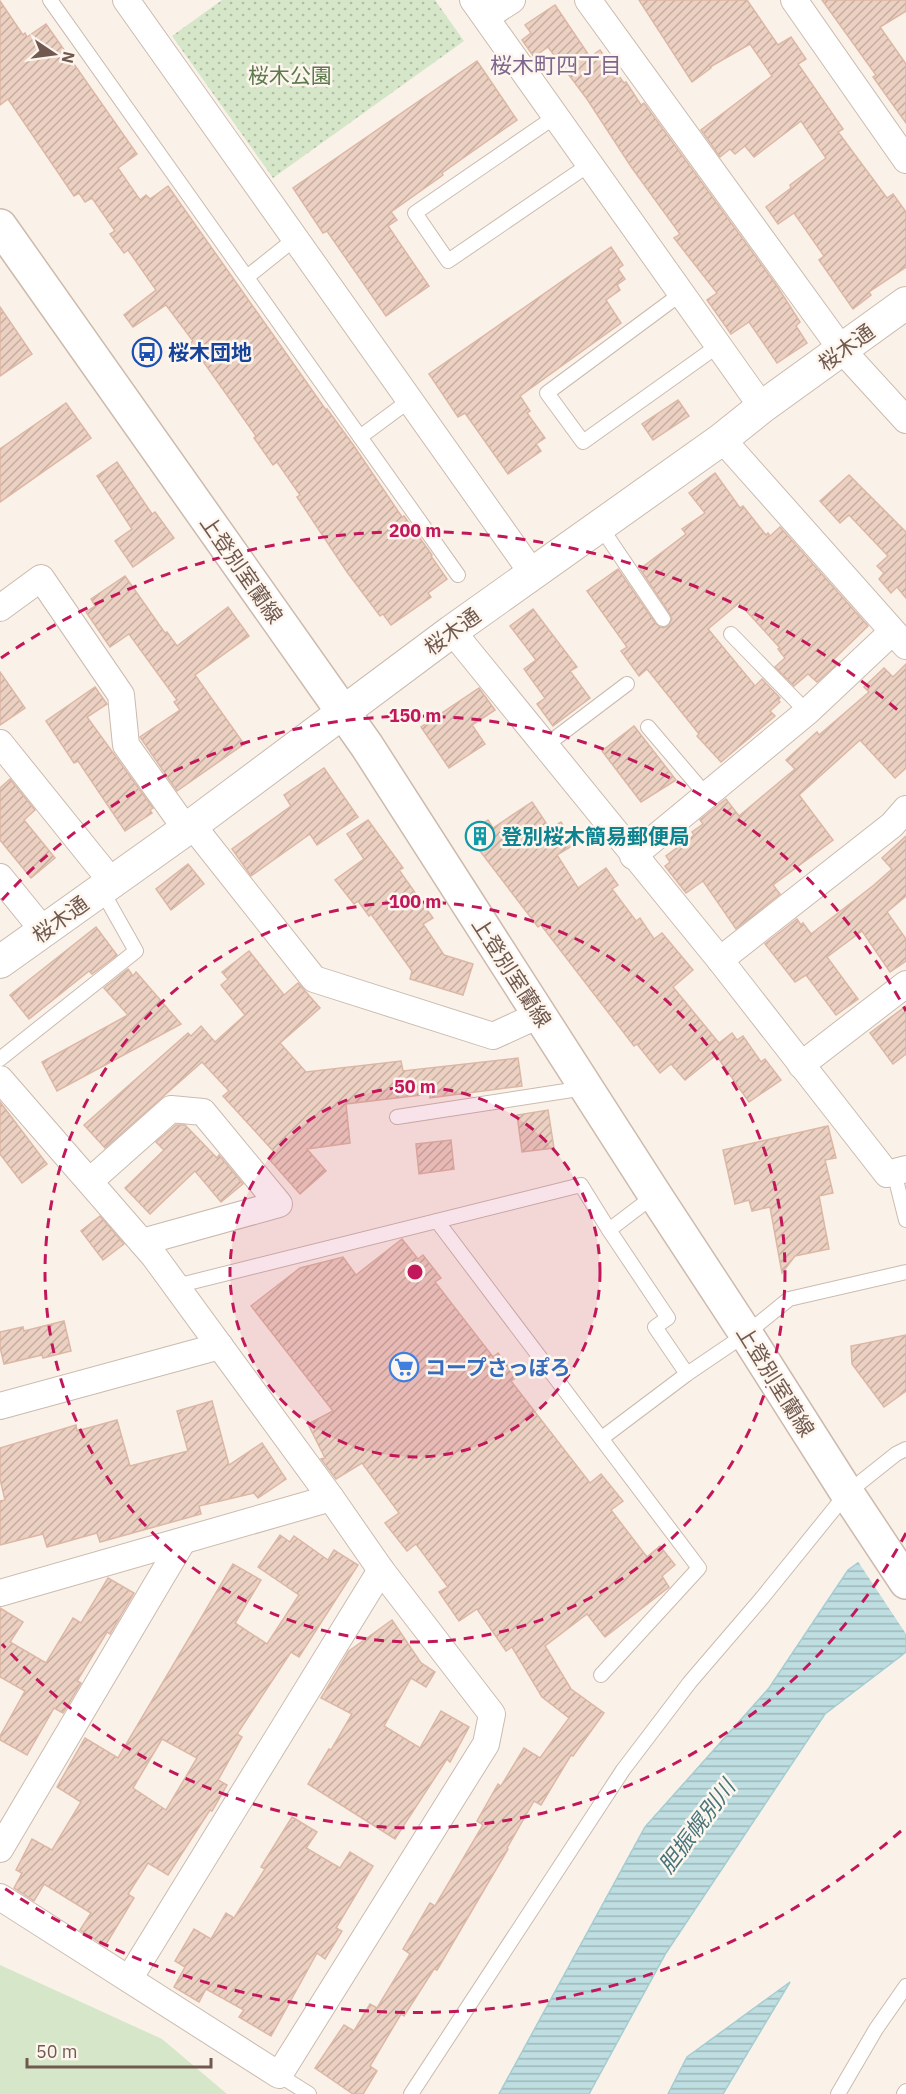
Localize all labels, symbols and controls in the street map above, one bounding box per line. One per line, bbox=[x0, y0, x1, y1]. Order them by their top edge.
north arrow bbox=[24, 24, 84, 84]
text: N bbox=[58, 49, 80, 65]
district label: 桜木町四丁目 bbox=[490, 50, 622, 79]
park label: 桜木公園 bbox=[248, 61, 332, 89]
street label: 桜木通 bbox=[812, 317, 880, 377]
bus stop icon: 桜木団地 bbox=[131, 336, 163, 368]
place label: 桜木団地 bbox=[168, 338, 252, 366]
street label: 上登別室蘭線 bbox=[194, 509, 290, 629]
text: 200 m bbox=[389, 519, 441, 542]
street label: 桜木通 bbox=[418, 601, 486, 661]
text: 150 m bbox=[389, 704, 441, 727]
building icon: 登別桜木簡易郵便局 bbox=[464, 820, 496, 852]
place label: 登別桜木簡易郵便局 bbox=[501, 822, 690, 850]
street label: 桜木通 bbox=[26, 889, 94, 949]
text: 100 m bbox=[389, 890, 441, 913]
street label: 上登別室蘭線 bbox=[466, 912, 558, 1032]
text: 50 m bbox=[394, 1075, 436, 1098]
centre of rings bbox=[405, 1262, 425, 1282]
street label: 上登別室蘭線 bbox=[731, 1320, 821, 1442]
supermarket icon: コープさっぽろ bbox=[388, 1351, 420, 1383]
place label: コープさっぽろ bbox=[425, 1353, 571, 1381]
water label: 胆振幌別川 bbox=[651, 1772, 742, 1879]
scale bar bbox=[27, 2031, 212, 2069]
text: 50 m bbox=[36, 2040, 78, 2063]

